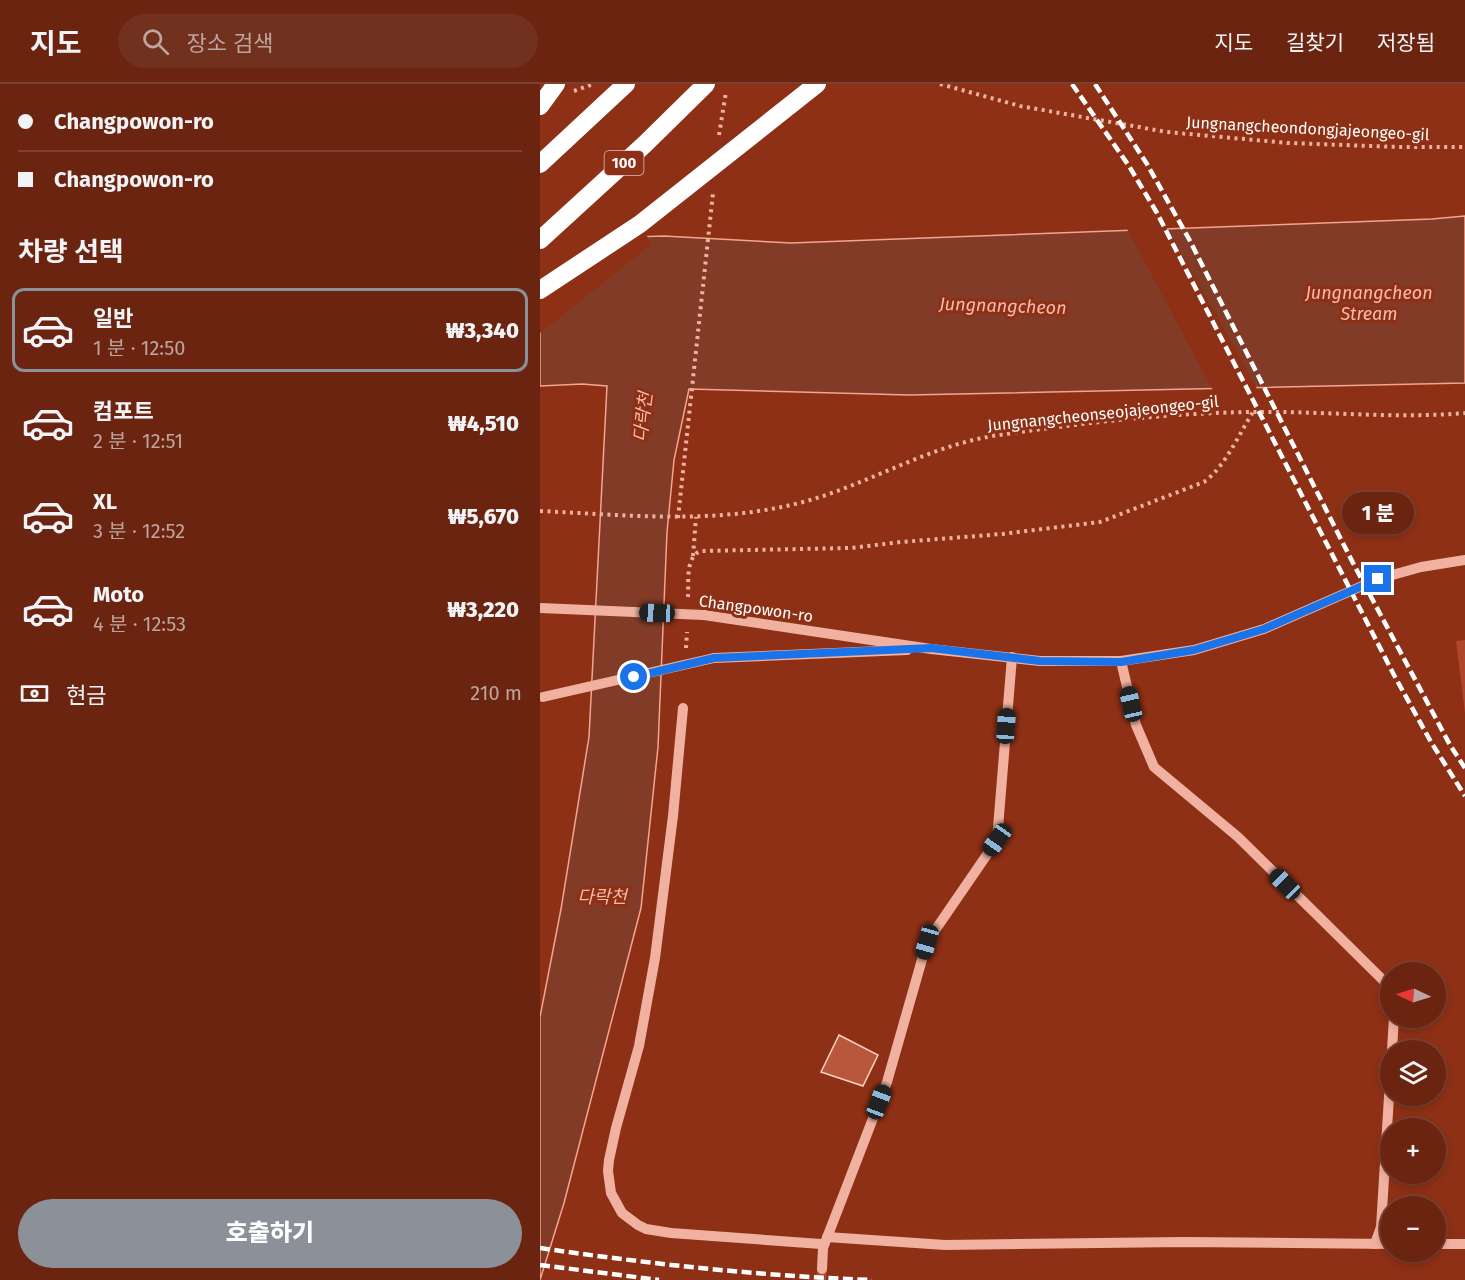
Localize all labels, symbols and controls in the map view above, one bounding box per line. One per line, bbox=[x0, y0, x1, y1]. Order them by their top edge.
search box bbox=[118, 14, 538, 68]
icon: search bbox=[139, 25, 172, 58]
text: 지도 bbox=[30, 27, 82, 60]
text: 장소 검색 bbox=[187, 30, 273, 57]
text: 지도 bbox=[1214, 30, 1253, 56]
text: 길찾기 bbox=[1286, 30, 1344, 56]
text: 저장됨 bbox=[1377, 30, 1435, 56]
text: Changpowon-ro bbox=[54, 108, 214, 135]
street label: Jungnangcheondongjajeongeo-gil bbox=[1186, 113, 1430, 144]
road number: 100 bbox=[604, 151, 644, 175]
text: Changpowon-ro bbox=[54, 166, 214, 193]
text: 차량 선택 bbox=[18, 236, 124, 268]
water label: Jungnangcheon Stream bbox=[1304, 282, 1433, 325]
water label: Jungnangcheon bbox=[938, 293, 1067, 319]
icon: car bbox=[21, 303, 75, 357]
text: 일반 bbox=[93, 305, 133, 332]
text: ₩3,340 bbox=[446, 317, 519, 344]
text: 1 분 · 12:50 bbox=[93, 336, 185, 360]
water label: 다락천 bbox=[629, 389, 657, 443]
street label: Jungnangcheonseojajeongeo-gil bbox=[986, 392, 1220, 435]
icon: car bbox=[21, 396, 75, 450]
text: 컴포트 bbox=[93, 398, 154, 425]
text: ₩4,510 bbox=[448, 410, 519, 437]
text: 2 분 · 12:51 bbox=[93, 429, 183, 453]
text: XL bbox=[93, 488, 117, 515]
icon: car bbox=[21, 489, 75, 543]
callout: 1 분 bbox=[1342, 492, 1414, 534]
text: 1 분 bbox=[1362, 501, 1394, 525]
text: ₩5,670 bbox=[448, 503, 519, 530]
text: 3 분 · 12:52 bbox=[93, 519, 185, 543]
route end bbox=[1364, 565, 1391, 592]
text: Moto bbox=[93, 581, 144, 608]
icon: car bbox=[21, 582, 75, 636]
street label: Changpowon-ro bbox=[698, 591, 814, 626]
text: ₩3,220 bbox=[447, 596, 519, 623]
car bbox=[639, 603, 675, 623]
text: 4 분 · 12:53 bbox=[93, 612, 186, 636]
route start bbox=[620, 663, 647, 690]
icon: cash bbox=[18, 677, 51, 710]
text: 210 m bbox=[470, 681, 522, 705]
text: 현금 bbox=[66, 682, 106, 709]
car bbox=[1118, 684, 1144, 724]
car bbox=[996, 707, 1016, 745]
car bbox=[979, 820, 1015, 860]
car bbox=[1266, 865, 1304, 903]
water label: 다락천 bbox=[577, 886, 629, 908]
car bbox=[913, 922, 941, 962]
north arrow bbox=[1380, 962, 1446, 1028]
map controls bbox=[1380, 962, 1446, 1262]
button: layers bbox=[1380, 1040, 1446, 1106]
car bbox=[864, 1082, 894, 1122]
button: + bbox=[1380, 1118, 1446, 1184]
button: − bbox=[1380, 1196, 1446, 1262]
button: 호출하기 bbox=[18, 1199, 522, 1268]

